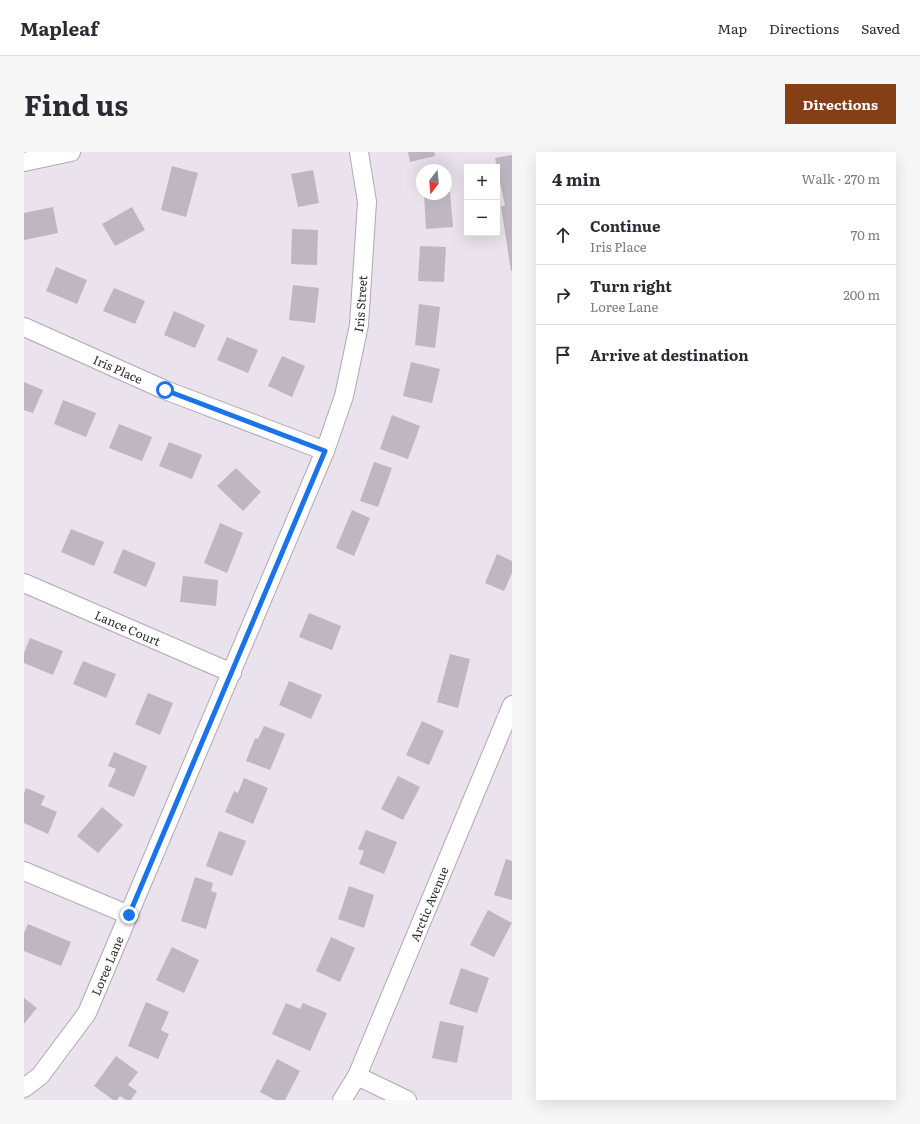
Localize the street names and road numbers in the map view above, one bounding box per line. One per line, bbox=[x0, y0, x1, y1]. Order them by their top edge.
street label: Iris Street bbox=[349, 275, 371, 334]
street label: Iris Place bbox=[90, 350, 146, 388]
street label: Lance Court bbox=[92, 606, 164, 650]
street label: Arctic Avenue bbox=[405, 864, 453, 944]
street label: Loree Lane bbox=[86, 933, 128, 998]

